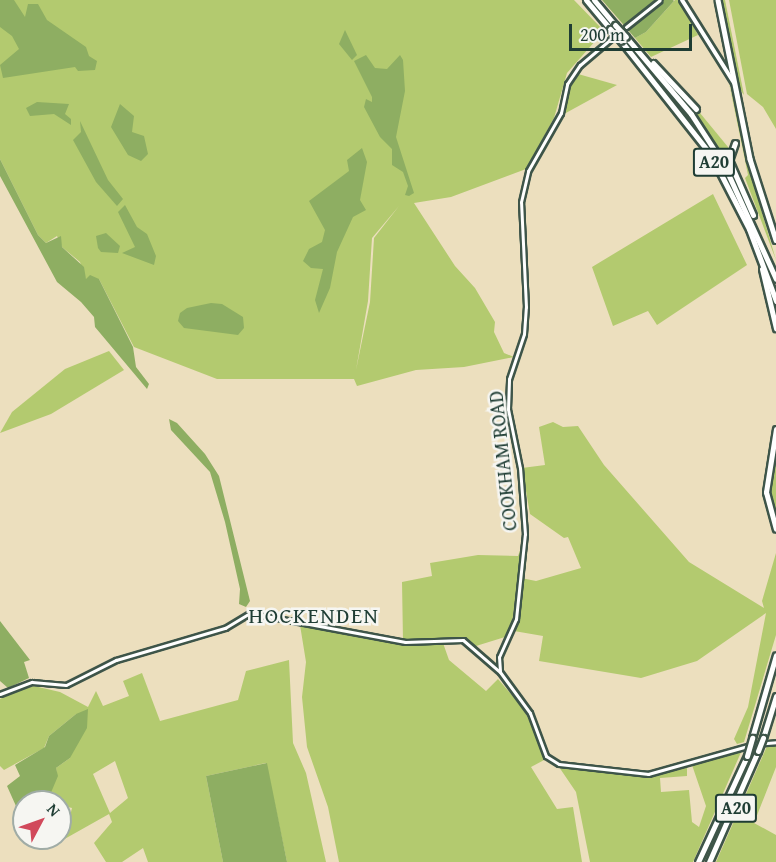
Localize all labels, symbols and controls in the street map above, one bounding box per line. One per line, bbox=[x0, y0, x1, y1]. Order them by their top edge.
scale bar bbox=[572, 12, 695, 50]
text: 200 m bbox=[580, 21, 625, 48]
road number: A20 bbox=[692, 147, 736, 177]
street label: COOKHAM ROAD bbox=[483, 390, 521, 532]
district label: HOCKENDEN bbox=[249, 603, 379, 629]
north arrow bbox=[12, 790, 72, 850]
road number: A20 bbox=[714, 793, 758, 823]
text: N bbox=[42, 798, 67, 821]

